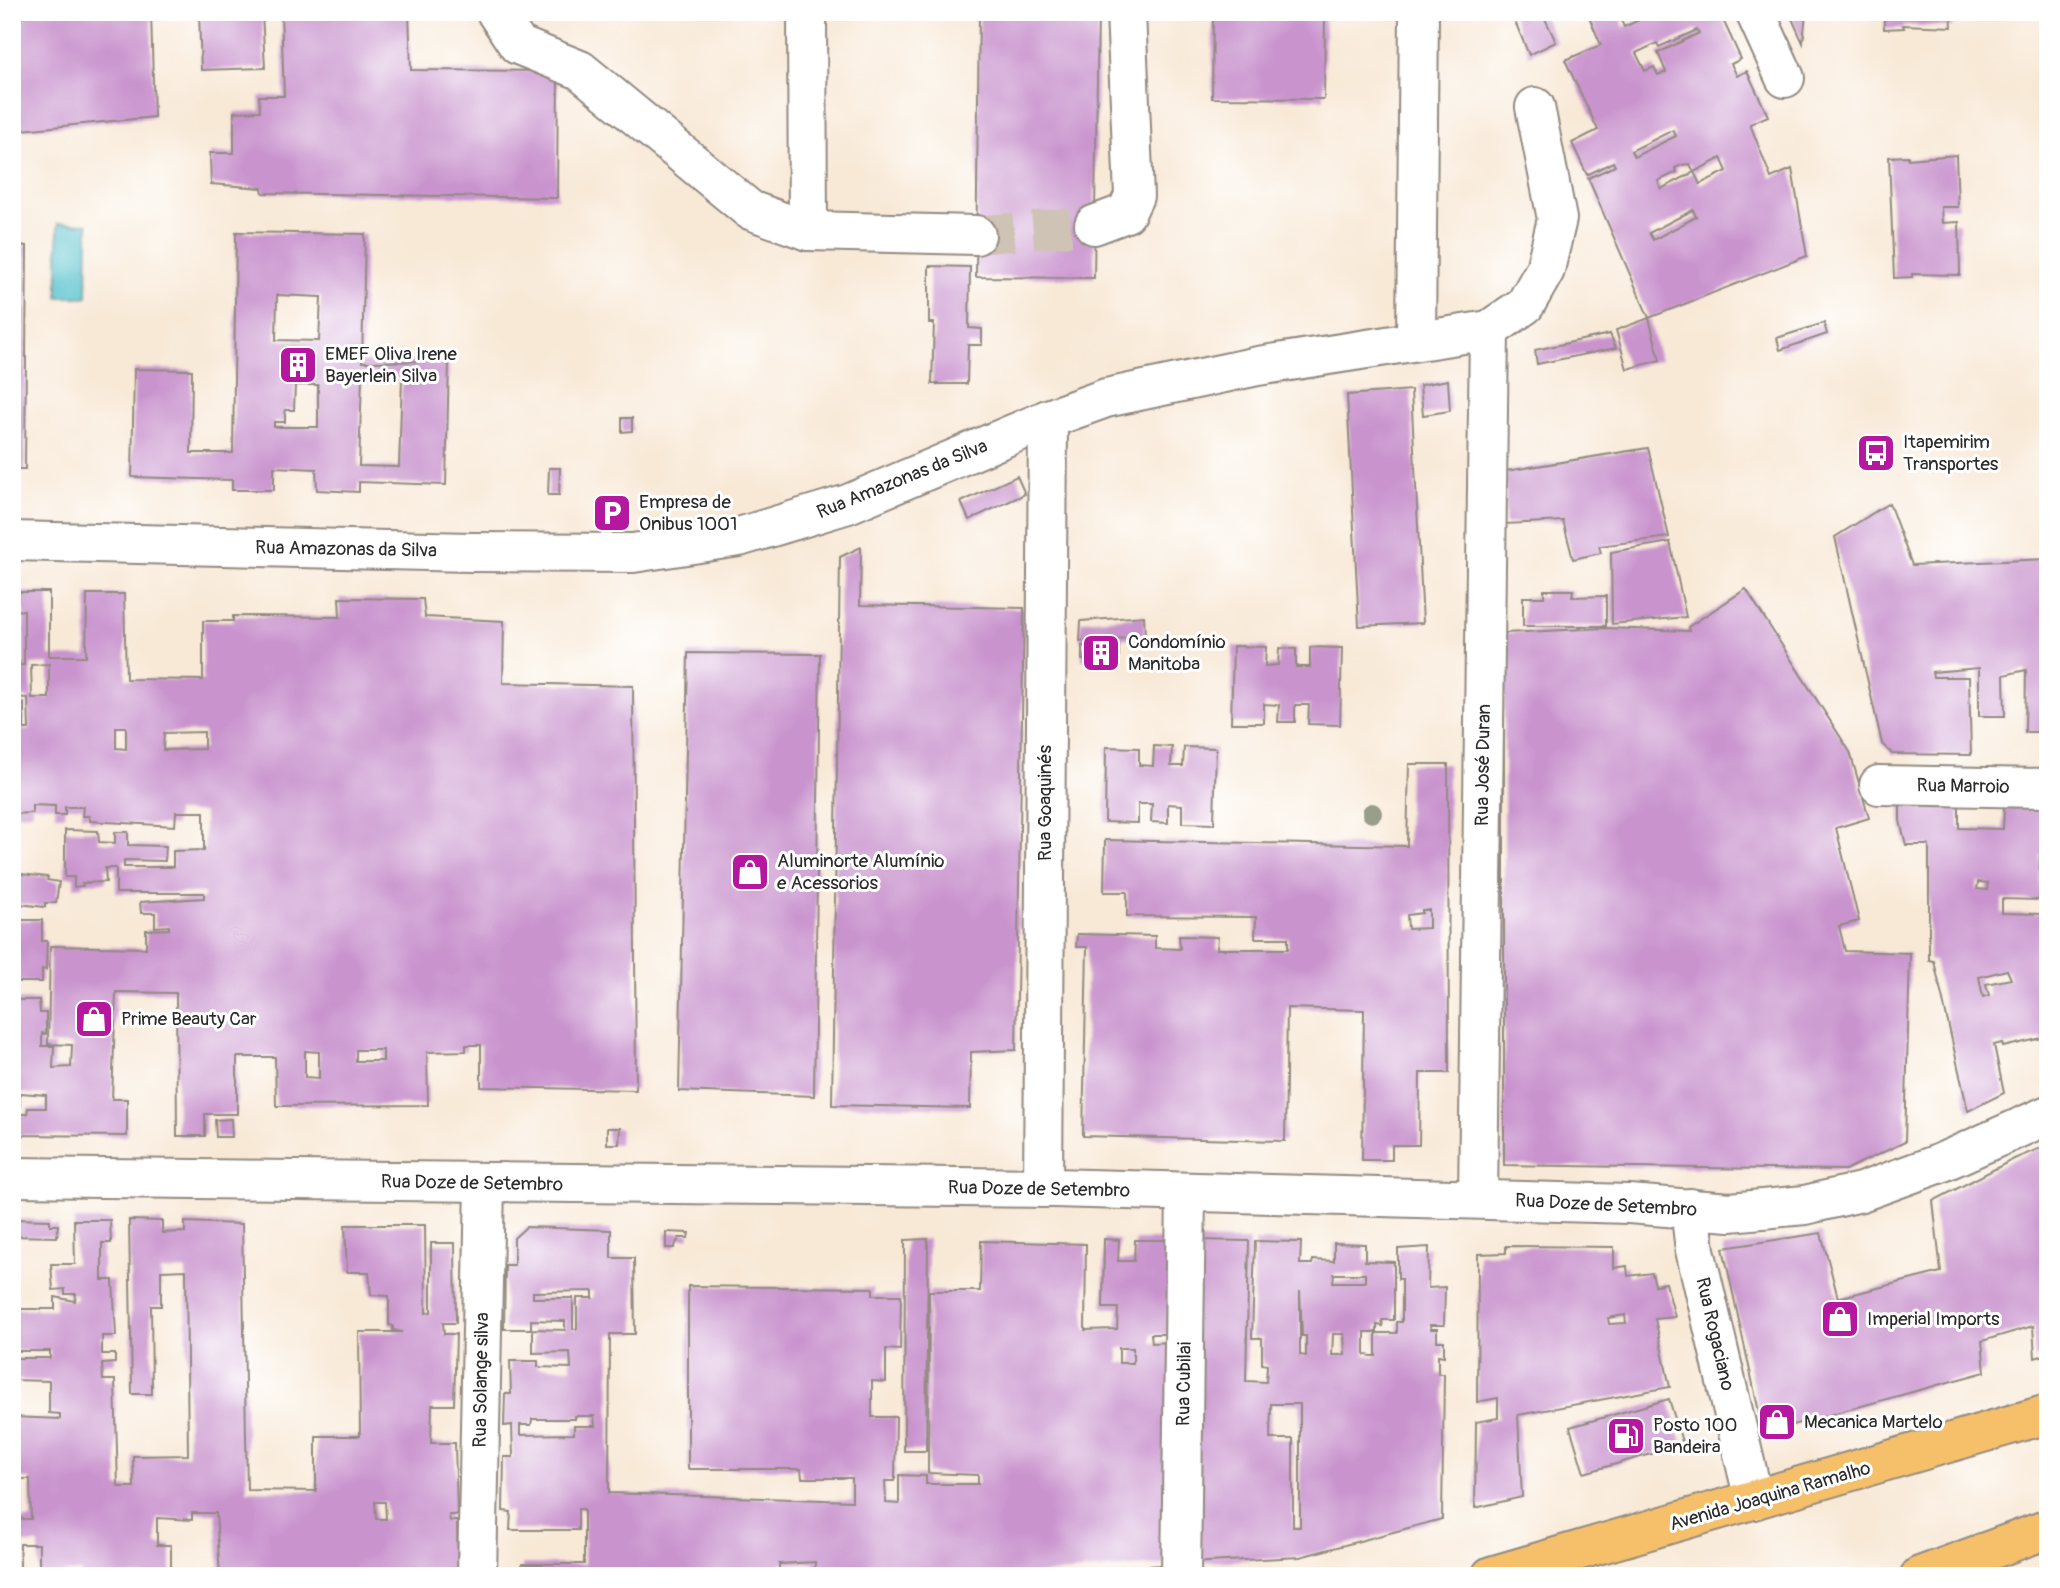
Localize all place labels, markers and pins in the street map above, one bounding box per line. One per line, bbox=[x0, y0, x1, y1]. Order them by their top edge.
place label: EMEF Oliva Irene Bayerlein Silva bbox=[325, 342, 458, 388]
building icon: EMEF Oliva Irene Bayerlein Silva bbox=[277, 344, 319, 386]
place label: Itapemirim Transportes bbox=[1903, 430, 1999, 476]
bus stop icon: Itapemirim Transportes bbox=[1855, 432, 1897, 474]
place label: Empresa de Onibus 1001 bbox=[639, 490, 738, 536]
parking icon: Empresa de Onibus 1001 bbox=[591, 492, 633, 534]
place label: Condomínio Manitoba bbox=[1128, 630, 1226, 676]
building icon: Condomínio Manitoba bbox=[1080, 632, 1122, 674]
place label: Aluminorte Alumínio e Acessorios bbox=[777, 849, 945, 895]
shop icon: Aluminorte Alumínio e Acessorios bbox=[729, 851, 771, 893]
shop icon: Prime Beauty Car bbox=[73, 998, 115, 1040]
place label: Prime Beauty Car bbox=[121, 1007, 257, 1031]
shop icon: Imperial Imports bbox=[1819, 1298, 1861, 1340]
place label: Imperial Imports bbox=[1867, 1307, 2000, 1331]
shop icon: Mecanica Martelo bbox=[1756, 1401, 1798, 1443]
place label: Mecanica Martelo bbox=[1804, 1410, 1943, 1434]
place label: Posto 100 Bandeira bbox=[1653, 1413, 1738, 1459]
fuel station icon: Posto 100 Bandeira bbox=[1605, 1415, 1647, 1457]

